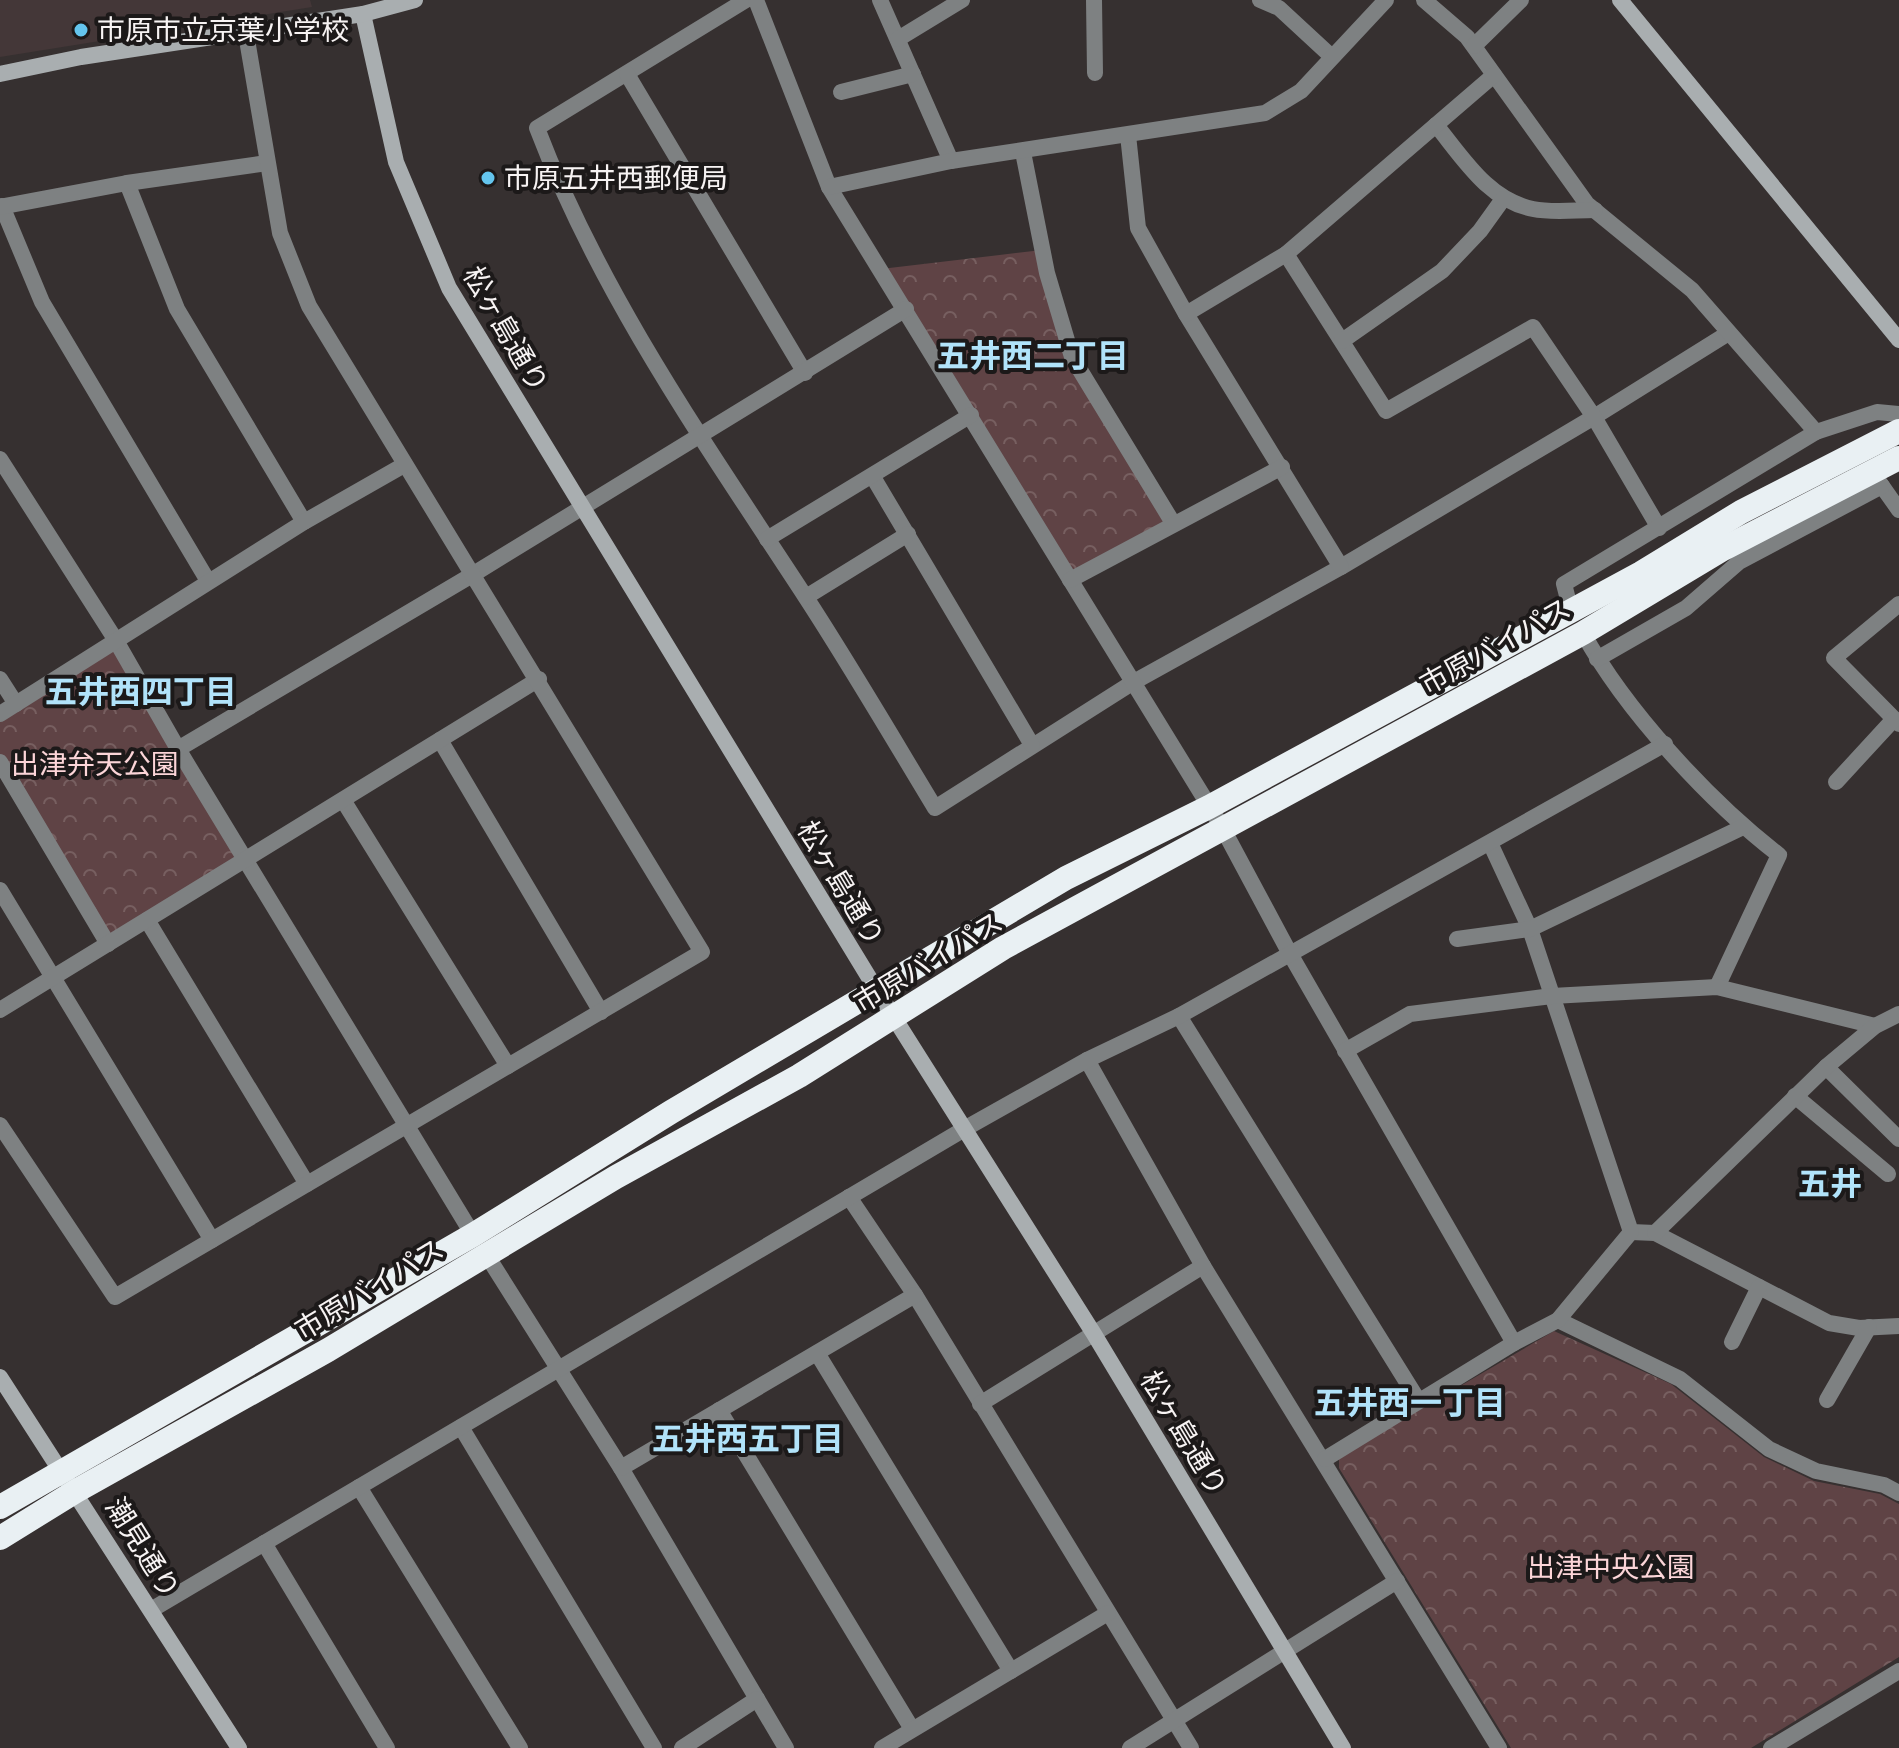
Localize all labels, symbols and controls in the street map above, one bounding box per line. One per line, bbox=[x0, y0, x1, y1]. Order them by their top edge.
place label: 市原市立京葉小学校 bbox=[97, 11, 349, 49]
marker: 市原市立京葉小学校 bbox=[72, 21, 90, 39]
place label: 市原五井西郵便局 bbox=[504, 159, 728, 197]
marker: 市原五井西郵便局 bbox=[479, 169, 497, 187]
street label: 松ヶ島通り bbox=[455, 259, 557, 399]
district label: 五井西二丁目 bbox=[937, 334, 1129, 377]
street label: 市原バイパス bbox=[1413, 589, 1577, 703]
district label: 五井西四丁目 bbox=[45, 670, 237, 713]
park label: 出津弁天公園 bbox=[11, 745, 179, 783]
street label: 松ヶ島通り bbox=[789, 813, 893, 953]
street label: 市原バイパス bbox=[846, 903, 1010, 1021]
district label: 五井 bbox=[1798, 1162, 1862, 1205]
street label: 市原バイパス bbox=[287, 1230, 451, 1348]
street label: 松ヶ島通り bbox=[1132, 1363, 1236, 1503]
district label: 五井西一丁目 bbox=[1314, 1381, 1506, 1424]
district label: 五井西五丁目 bbox=[652, 1417, 844, 1460]
street label: 潮見通り bbox=[97, 1490, 189, 1606]
park label: 出津中央公園 bbox=[1527, 1548, 1695, 1586]

